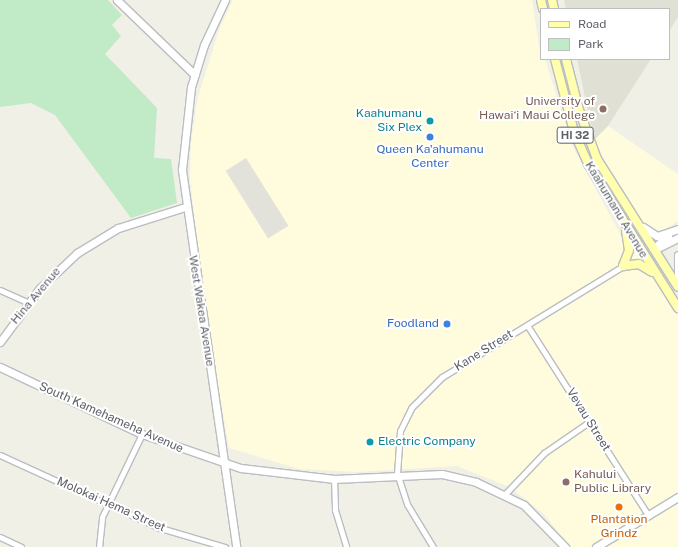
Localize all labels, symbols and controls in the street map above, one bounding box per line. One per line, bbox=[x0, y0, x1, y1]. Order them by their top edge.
legend bbox=[540, 8, 670, 60]
text: Road bbox=[578, 17, 606, 31]
text: Park bbox=[578, 37, 604, 51]
place label: University of Hawai‘i Maui College bbox=[479, 95, 595, 123]
marker: University of Hawai‘i Maui College bbox=[598, 104, 608, 114]
place label: Kaahumanu Six Plex bbox=[356, 107, 422, 135]
marker: Kaahumanu Six Plex bbox=[425, 116, 435, 126]
road number: HI 32 bbox=[556, 126, 594, 144]
marker: Queen Ka'ahumanu Center bbox=[425, 132, 435, 142]
place label: Queen Ka'ahumanu Center bbox=[376, 143, 484, 171]
street label: Kaahumanu Avenue bbox=[581, 159, 651, 261]
street label: West Wakea Avenue bbox=[185, 254, 217, 368]
street label: Hina Avenue bbox=[8, 265, 64, 327]
place label: Foodland bbox=[387, 317, 439, 331]
marker: Foodland bbox=[442, 319, 452, 329]
street label: Kane Street bbox=[452, 327, 516, 375]
street label: South Kamehameha Avenue bbox=[37, 380, 185, 456]
street label: Vevau Street bbox=[563, 386, 613, 454]
place label: Electric Company bbox=[378, 435, 476, 449]
marker: Electric Company bbox=[365, 437, 375, 447]
place label: Kahului Public Library bbox=[574, 468, 651, 496]
street label: Molokai Hema Street bbox=[54, 475, 168, 535]
marker: Kahului Public Library bbox=[561, 477, 571, 487]
marker: Plantation Grindz bbox=[614, 502, 624, 512]
place label: Plantation Grindz bbox=[591, 513, 647, 541]

